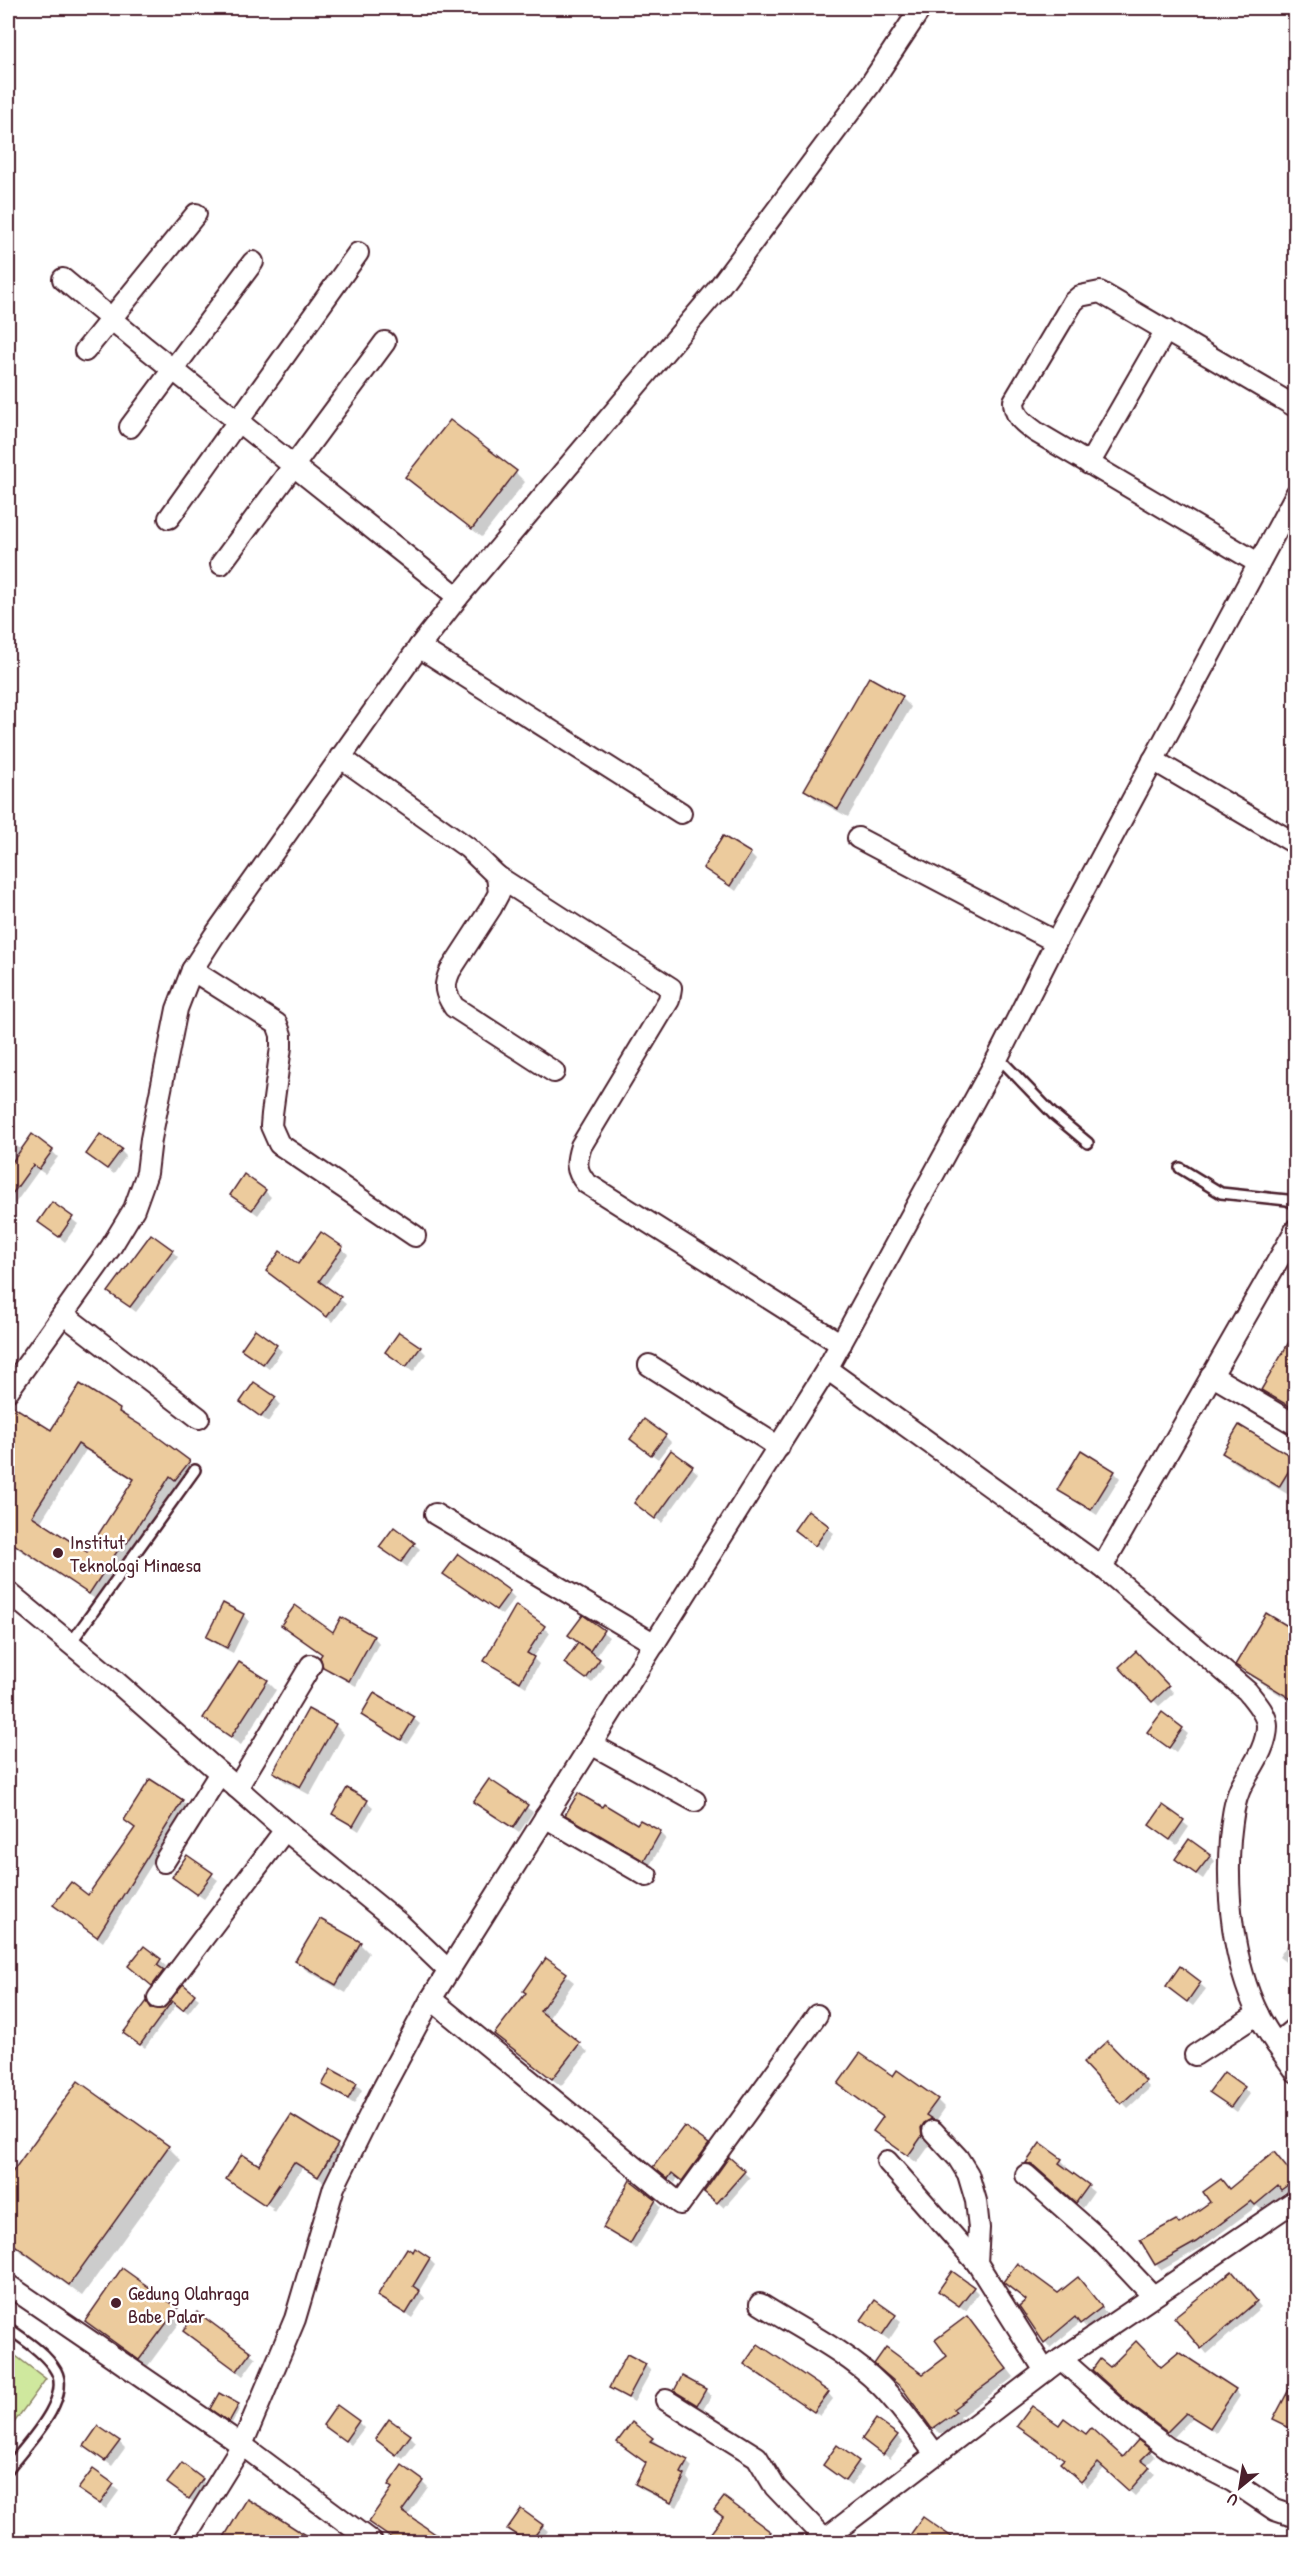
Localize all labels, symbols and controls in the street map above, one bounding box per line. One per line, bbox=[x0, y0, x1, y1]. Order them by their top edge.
place label: Institut Teknologi Minaesa bbox=[70, 1528, 201, 1578]
marker: Institut Teknologi Minaesa bbox=[51, 1546, 65, 1560]
place label: Gedung Olahraga Babe Palar bbox=[128, 2279, 249, 2329]
marker: Gedung Olahraga Babe Palar bbox=[109, 2296, 123, 2310]
north arrow bbox=[1210, 2457, 1270, 2517]
text: U bbox=[1223, 2488, 1242, 2512]

